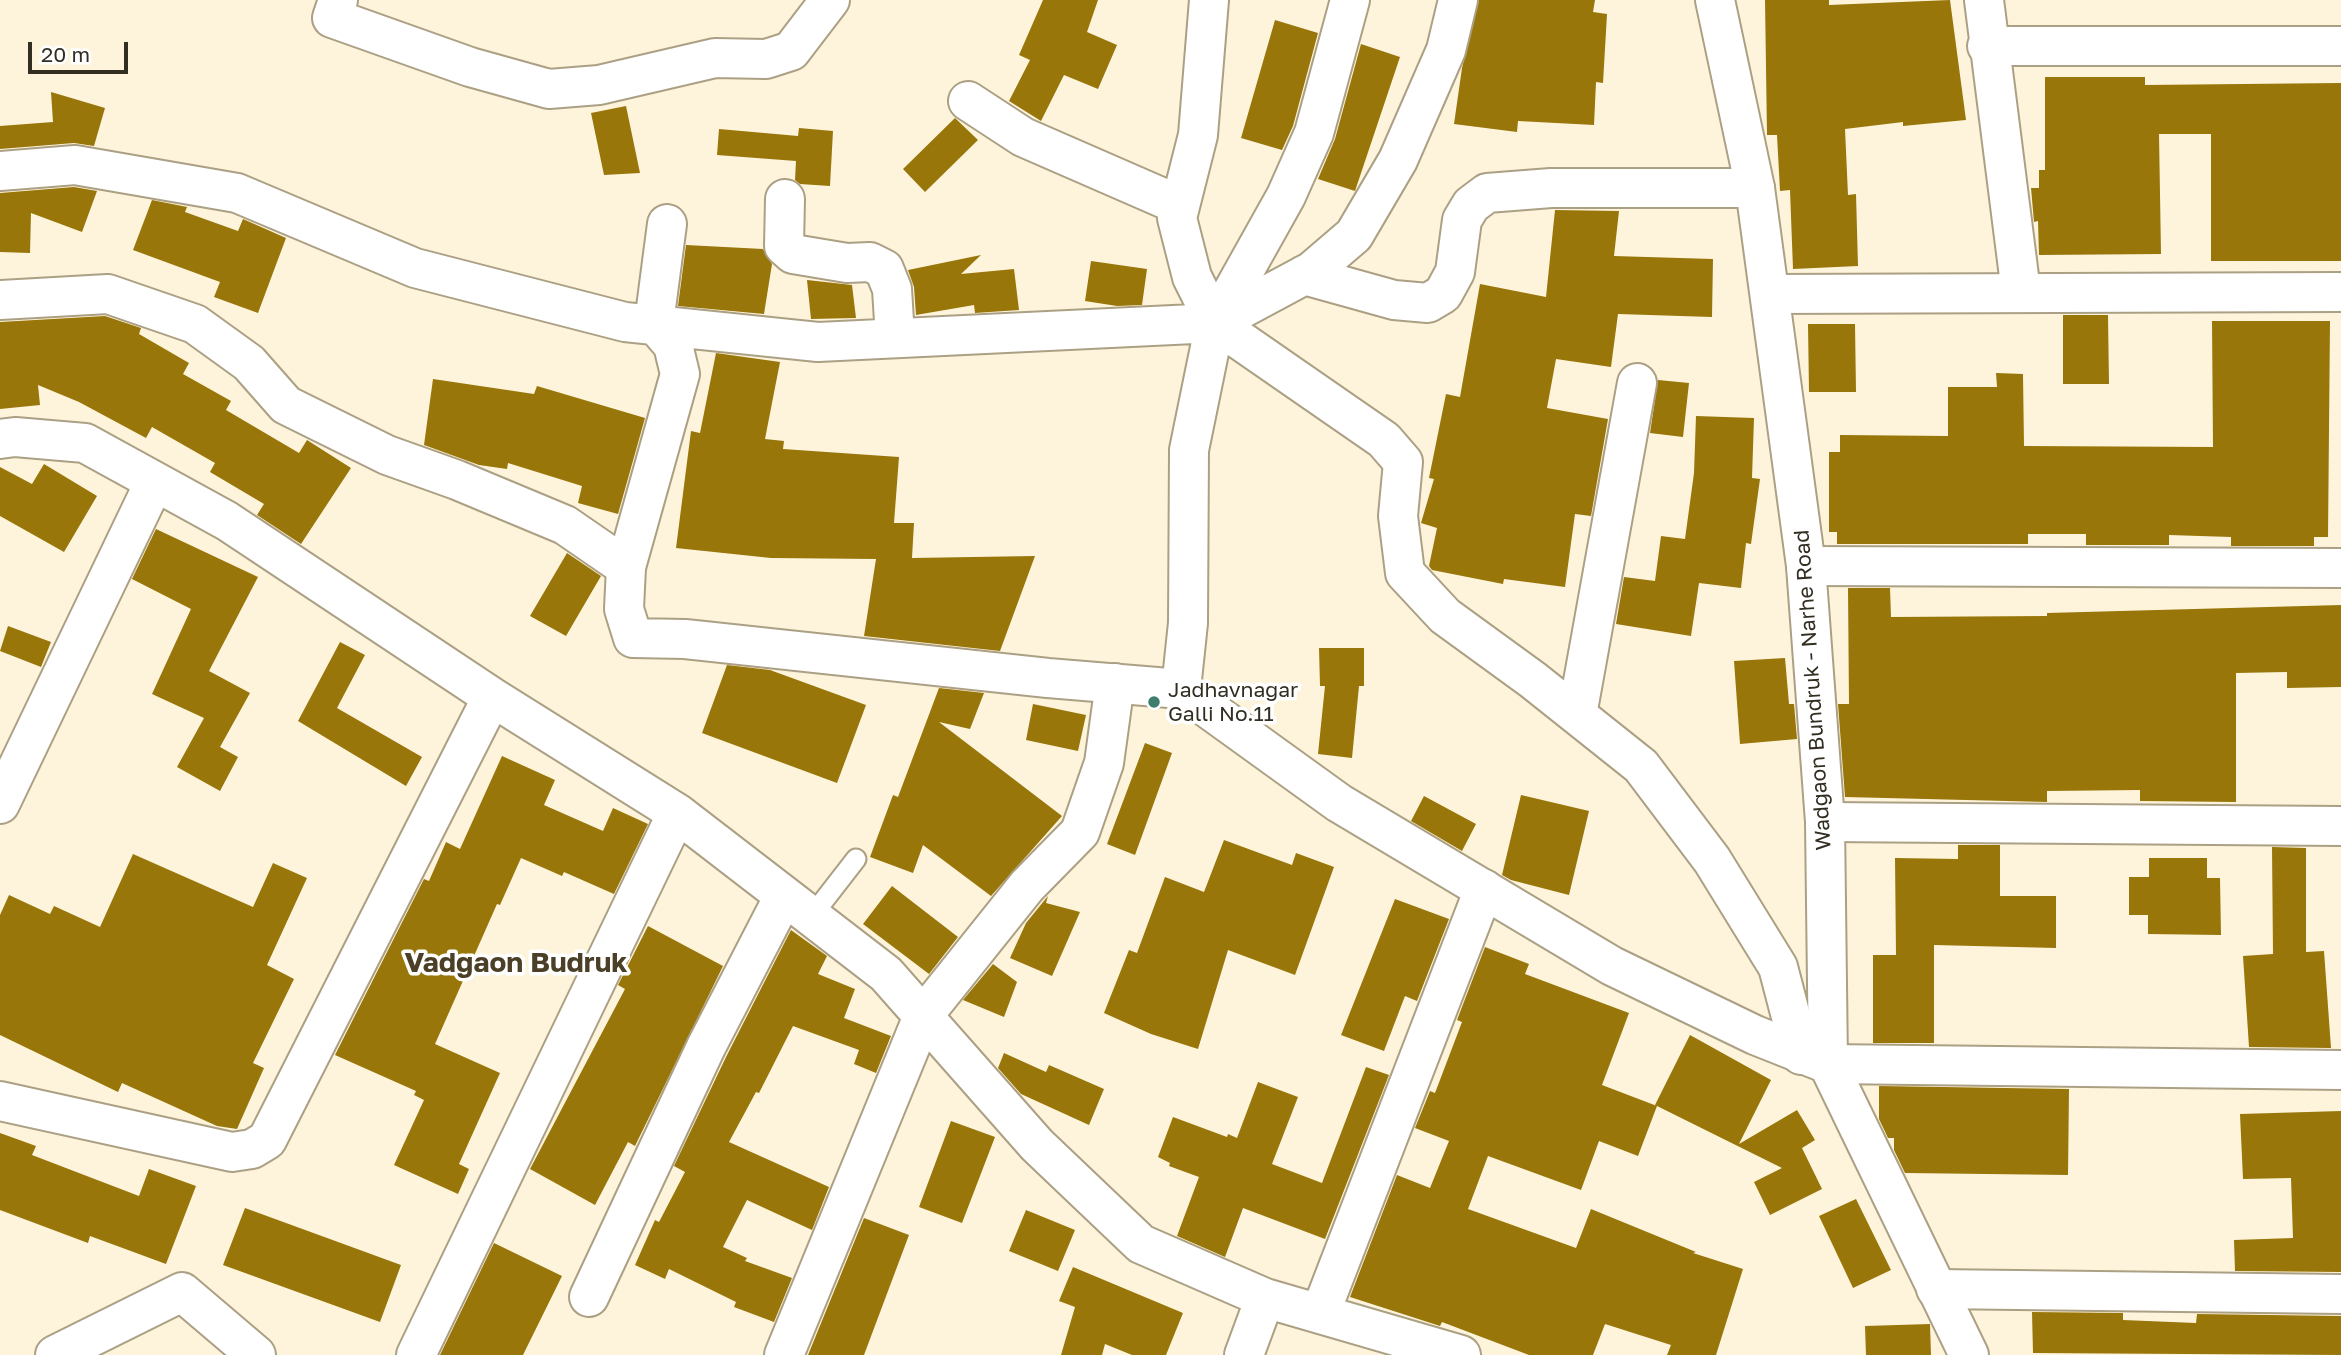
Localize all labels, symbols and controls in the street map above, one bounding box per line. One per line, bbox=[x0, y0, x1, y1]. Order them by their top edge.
scale bar bbox=[32, 28, 131, 72]
text: 20 m bbox=[41, 41, 90, 67]
street label: Wadgaon Bundruk - Narhe Road bbox=[1789, 529, 1837, 851]
place label: Jadhavnagar Galli No.11 bbox=[1168, 677, 1298, 727]
marker: Jadhavnagar Galli No.11 bbox=[1146, 694, 1162, 710]
district label: Vadgaon Budruk bbox=[404, 946, 628, 980]

